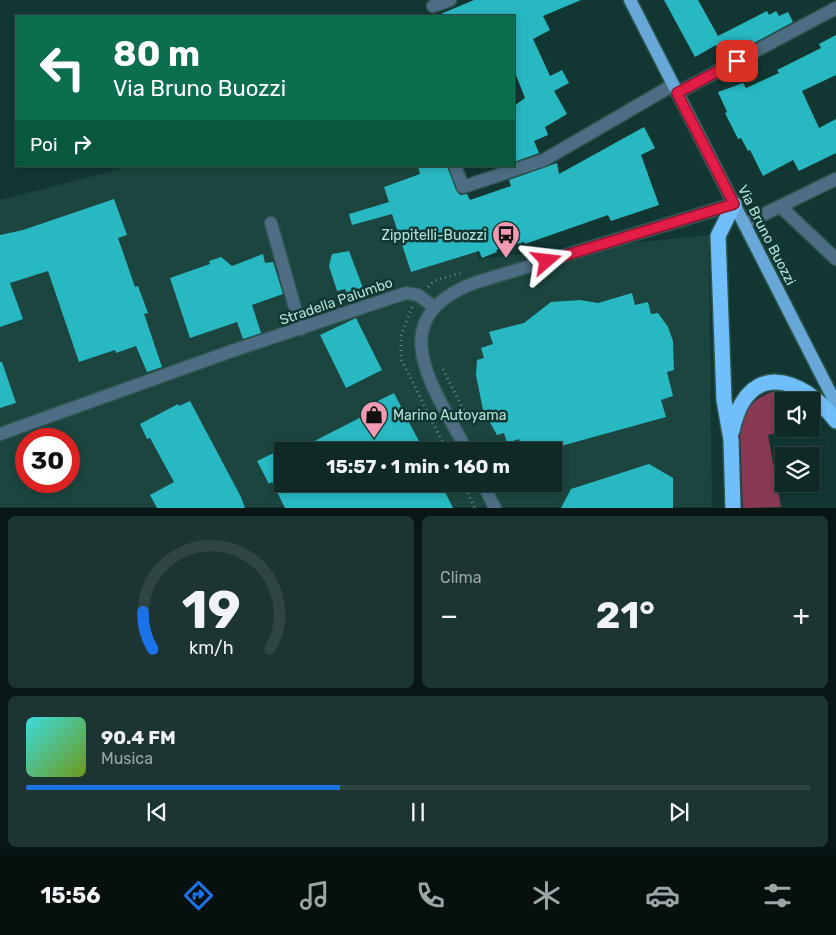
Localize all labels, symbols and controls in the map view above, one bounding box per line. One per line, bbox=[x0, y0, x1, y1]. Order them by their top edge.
text: 80 m bbox=[113, 33, 200, 75]
icon: left bbox=[30, 35, 95, 100]
pin bbox=[716, 40, 758, 82]
icon: arrive bbox=[723, 47, 751, 75]
text: Via Bruno Buozzi bbox=[113, 75, 286, 102]
icon: right bbox=[68, 130, 96, 158]
text: Poi bbox=[30, 133, 58, 156]
street label: Via Bruno Buozzi bbox=[734, 182, 799, 288]
bus stop icon: Zippitelli-Buozzi bbox=[491, 220, 521, 259]
place label: Zippitelli-Buozzi bbox=[382, 227, 487, 244]
position arrow bbox=[520, 234, 572, 286]
street label: Stradella Palumbo bbox=[277, 274, 395, 329]
map controls bbox=[775, 392, 820, 492]
button: sound bbox=[775, 392, 820, 437]
shop icon: Marino Autoyama bbox=[359, 400, 389, 439]
place label: Marino Autoyama bbox=[393, 407, 506, 424]
speed limit sign: 30 bbox=[15, 428, 80, 493]
button: layers bbox=[775, 447, 820, 492]
text: 15:57 · 1 min · 160 m bbox=[326, 455, 510, 478]
text: Clima bbox=[440, 568, 481, 587]
text: 19 bbox=[181, 579, 241, 641]
text: 21° bbox=[596, 592, 655, 638]
text: − bbox=[440, 599, 458, 632]
text: + bbox=[793, 599, 810, 632]
text: km/h bbox=[189, 637, 233, 658]
text: 90.4 FM bbox=[101, 726, 176, 749]
text: Musica bbox=[101, 749, 153, 768]
icon: previous bbox=[143, 798, 171, 826]
icon: pause bbox=[404, 798, 432, 826]
icon: next bbox=[665, 798, 693, 826]
icon: directions bbox=[181, 878, 216, 913]
icon: music bbox=[297, 878, 332, 913]
icon: phone bbox=[413, 878, 448, 913]
icon: climate bbox=[529, 878, 564, 913]
icon: car bbox=[645, 878, 680, 913]
icon: filters bbox=[760, 878, 795, 913]
text: 15:56 bbox=[40, 882, 101, 909]

